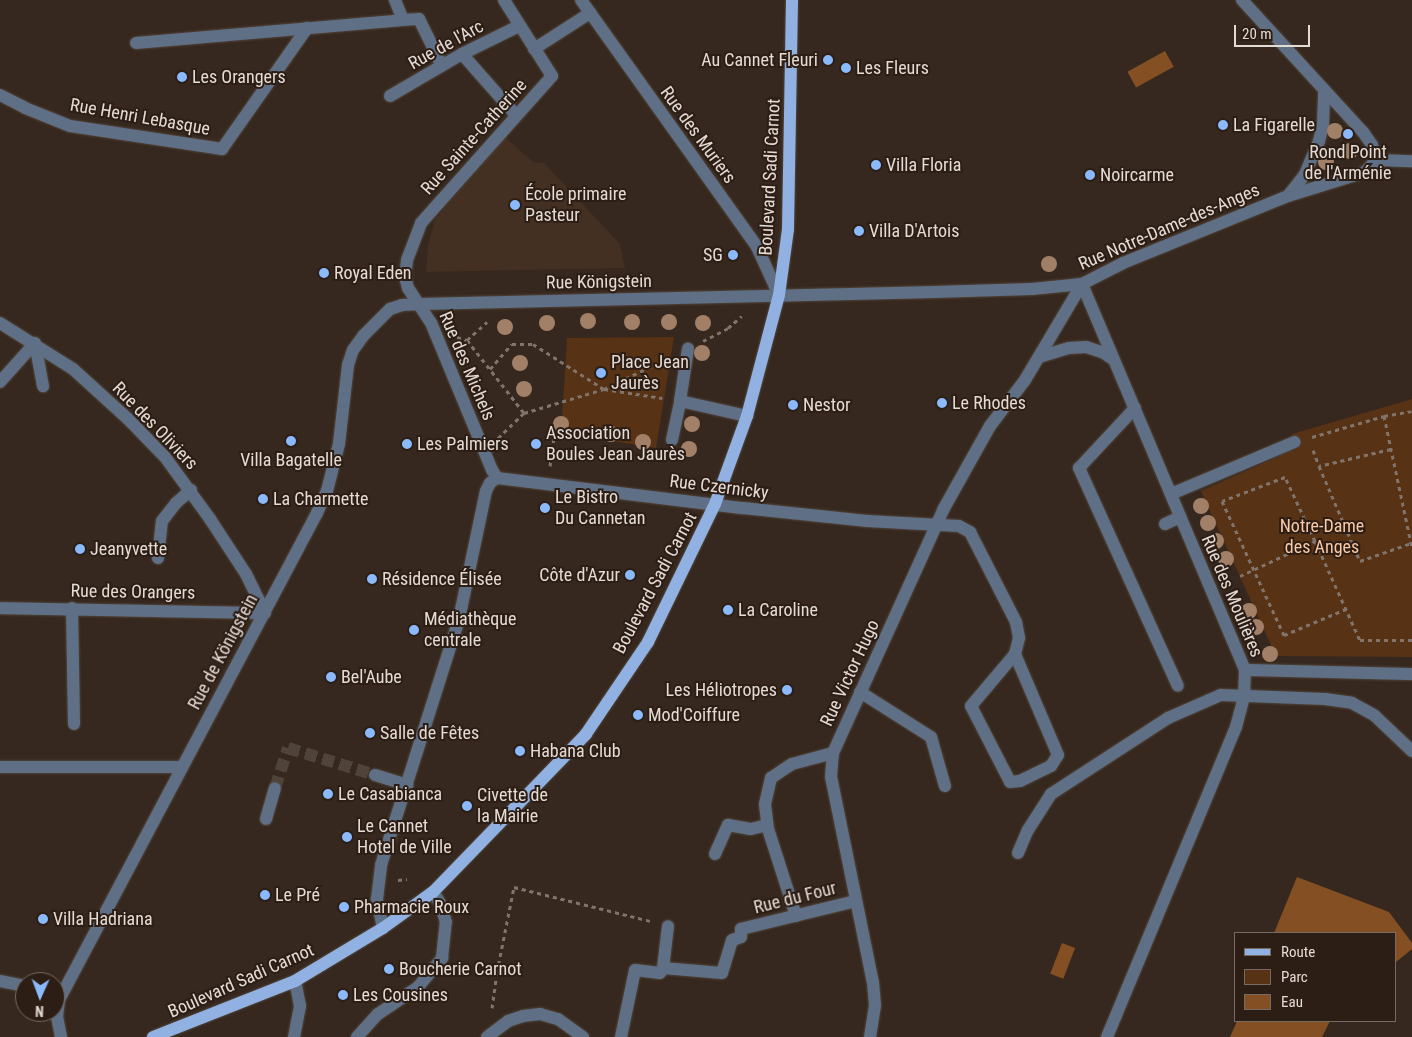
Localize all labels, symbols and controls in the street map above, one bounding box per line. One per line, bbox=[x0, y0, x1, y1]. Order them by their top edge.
scale bar bbox=[1237, 15, 1313, 47]
street label: Rue de l'Arc bbox=[405, 16, 487, 74]
text: 20 m bbox=[1242, 25, 1272, 43]
place label: Au Cannet Fleuri bbox=[701, 49, 818, 71]
marker: Au Cannet Fleuri bbox=[822, 54, 834, 66]
place label: Les Fleurs bbox=[856, 57, 929, 79]
marker: Les Fleurs bbox=[840, 62, 852, 74]
place label: Les Orangers bbox=[192, 66, 286, 88]
marker: Les Orangers bbox=[176, 71, 188, 83]
street label: Rue Sainte-Catherine bbox=[416, 75, 532, 199]
street label: Rue des Muriers bbox=[656, 82, 740, 188]
street label: Rue Henri Lebasque bbox=[68, 94, 212, 140]
street label: Boulevard Sadi Carnot bbox=[755, 98, 785, 256]
place label: La Figarelle bbox=[1233, 114, 1315, 136]
marker: La Figarelle bbox=[1217, 119, 1229, 131]
marker: Rond Point de l'Arménie bbox=[1342, 128, 1354, 140]
place label: Rond Point de l'Arménie bbox=[1305, 142, 1391, 184]
place label: Villa Floria bbox=[886, 154, 961, 176]
marker: Villa Floria bbox=[870, 159, 882, 171]
place label: Noircarme bbox=[1100, 164, 1174, 186]
marker: Noircarme bbox=[1084, 169, 1096, 181]
street label: Rue Notre-Dame-des-Anges bbox=[1075, 179, 1263, 275]
place label: École primaire Pasteur bbox=[525, 184, 626, 226]
marker: École primaire Pasteur bbox=[509, 199, 521, 211]
place label: Villa D'Artois bbox=[869, 220, 959, 242]
marker: Villa D'Artois bbox=[853, 225, 865, 237]
place label: SG bbox=[703, 244, 723, 266]
marker: SG bbox=[727, 249, 739, 261]
place label: Royal Eden bbox=[334, 262, 412, 284]
marker: Royal Eden bbox=[318, 267, 330, 279]
street label: Rue Königstein bbox=[546, 270, 652, 294]
street label: Rue des Michels bbox=[434, 308, 500, 424]
place label: Place Jean Jaurès bbox=[611, 352, 689, 394]
marker: Place Jean Jaurès bbox=[595, 367, 607, 379]
street label: Rue des Oliviers bbox=[108, 378, 202, 474]
place label: Le Rhodes bbox=[952, 392, 1026, 414]
place label: Nestor bbox=[803, 394, 850, 416]
marker: Le Rhodes bbox=[936, 397, 948, 409]
marker: Nestor bbox=[787, 399, 799, 411]
place label: Association Boules Jean Jaurès bbox=[546, 423, 685, 466]
place label: Les Palmiers bbox=[417, 433, 509, 455]
marker: Villa Bagatelle bbox=[285, 435, 297, 447]
marker: Les Palmiers bbox=[401, 438, 413, 450]
marker: Association Boules Jean Jaurès bbox=[530, 438, 542, 450]
place label: Villa Bagatelle bbox=[240, 449, 342, 471]
street label: Rue Czernicky bbox=[668, 470, 770, 504]
place label: Le Bistro Du Cannetan bbox=[555, 487, 645, 530]
place label: La Charmette bbox=[273, 488, 368, 510]
marker: La Charmette bbox=[257, 493, 269, 505]
marker: Le Bistro Du Cannetan bbox=[539, 502, 551, 514]
street label: Boulevard Sadi Carnot bbox=[609, 509, 701, 657]
park label: Notre-Dame des Anges bbox=[1280, 516, 1364, 558]
street label: Rue des Moulières bbox=[1197, 532, 1267, 660]
place label: Jeanyvette bbox=[90, 538, 167, 560]
marker: Jeanyvette bbox=[74, 543, 86, 555]
place label: Côte d'Azur bbox=[539, 564, 620, 586]
place label: Résidence Élisée bbox=[382, 568, 502, 590]
marker: Côte d'Azur bbox=[624, 569, 636, 581]
marker: Résidence Élisée bbox=[366, 573, 378, 585]
street label: Rue des Orangers bbox=[70, 580, 196, 604]
street label: Rue de Königstein bbox=[184, 591, 262, 713]
place label: La Caroline bbox=[738, 599, 818, 621]
marker: La Caroline bbox=[722, 604, 734, 616]
place label: Médiathèque centrale bbox=[424, 609, 516, 652]
street label: Rue Victor Hugo bbox=[816, 616, 884, 730]
marker: Médiathèque centrale bbox=[408, 624, 420, 636]
place label: Bel'Aube bbox=[341, 666, 402, 688]
marker: Bel'Aube bbox=[325, 671, 337, 683]
place label: Les Héliotropes bbox=[666, 679, 777, 701]
marker: Les Héliotropes bbox=[781, 684, 793, 696]
place label: Mod'Coiffure bbox=[648, 704, 740, 726]
marker: Mod'Coiffure bbox=[632, 709, 644, 721]
place label: Salle de Fêtes bbox=[380, 722, 479, 744]
marker: Salle de Fêtes bbox=[364, 727, 376, 739]
place label: Habana Club bbox=[530, 740, 621, 762]
marker: Habana Club bbox=[514, 745, 526, 757]
place label: Le Casabianca bbox=[338, 783, 442, 805]
place label: Civette de la Mairie bbox=[477, 785, 548, 828]
marker: Le Casabianca bbox=[322, 788, 334, 800]
marker: Civette de la Mairie bbox=[461, 800, 473, 812]
place label: Le Cannet Hotel de Ville bbox=[357, 816, 452, 859]
marker: Le Cannet Hotel de Ville bbox=[341, 831, 353, 843]
street label: Rue du Four bbox=[751, 877, 839, 919]
place label: Le Pré bbox=[275, 884, 320, 906]
marker: Le Pré bbox=[259, 889, 271, 901]
place label: Pharmacie Roux bbox=[354, 896, 469, 918]
marker: Pharmacie Roux bbox=[338, 901, 350, 913]
place label: Villa Hadriana bbox=[53, 908, 153, 930]
marker: Villa Hadriana bbox=[37, 913, 49, 925]
legend bbox=[1234, 932, 1397, 1022]
street label: Boulevard Sadi Carnot bbox=[165, 939, 317, 1023]
text: Route bbox=[1281, 943, 1315, 961]
place label: Boucherie Carnot bbox=[399, 958, 522, 980]
marker: Boucherie Carnot bbox=[383, 963, 395, 975]
text: Parc bbox=[1281, 968, 1308, 986]
north arrow bbox=[15, 972, 65, 1022]
place label: Les Cousines bbox=[353, 984, 448, 1006]
marker: Les Cousines bbox=[337, 989, 349, 1001]
text: Eau bbox=[1281, 993, 1303, 1011]
text: N bbox=[35, 1003, 44, 1019]

